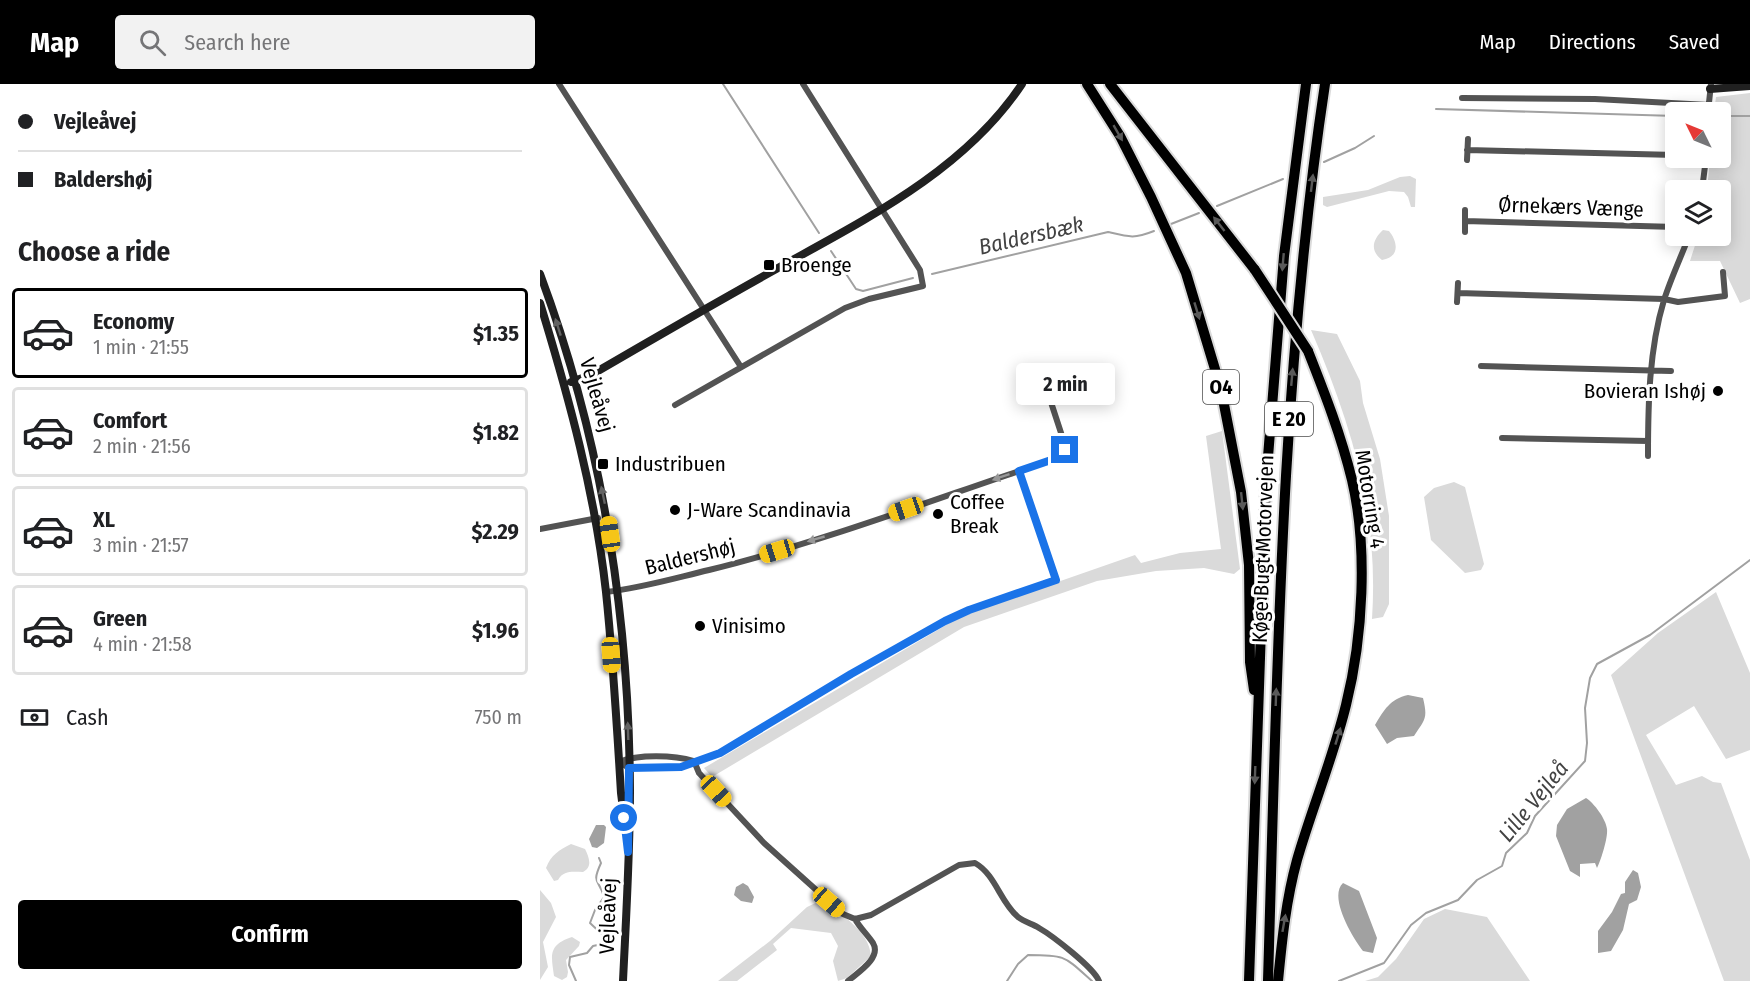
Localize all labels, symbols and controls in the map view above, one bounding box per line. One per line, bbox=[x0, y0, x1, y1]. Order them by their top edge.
search box bbox=[115, 15, 535, 69]
text: Map bbox=[30, 26, 79, 59]
icon: search bbox=[136, 26, 169, 59]
text: Search here bbox=[184, 29, 290, 56]
text: Map bbox=[1479, 29, 1516, 55]
text: Directions bbox=[1549, 29, 1636, 55]
text: Saved bbox=[1669, 29, 1720, 55]
north arrow bbox=[1665, 102, 1731, 168]
map controls bbox=[1665, 102, 1731, 246]
text: Vejleåvej bbox=[54, 108, 136, 135]
one-way arrow bbox=[1113, 125, 1123, 142]
text: Baldershøj bbox=[54, 166, 153, 193]
one-way arrow bbox=[1308, 173, 1317, 192]
button: layers bbox=[1665, 180, 1731, 246]
street label: Ørnekærs Vænge bbox=[1498, 191, 1644, 223]
water label: Baldersbæk bbox=[976, 210, 1086, 261]
one-way arrow bbox=[1214, 216, 1226, 231]
text: Choose a ride bbox=[18, 236, 170, 268]
place label: Broenge bbox=[781, 252, 852, 278]
one-way arrow bbox=[1278, 253, 1288, 272]
marker: Broenge bbox=[762, 258, 776, 272]
one-way arrow bbox=[1193, 302, 1202, 320]
icon: car bbox=[21, 306, 75, 360]
text: Economy bbox=[93, 308, 174, 335]
one-way arrow bbox=[553, 318, 563, 336]
text: $1.35 bbox=[473, 320, 519, 347]
text: 1 min · 21:55 bbox=[93, 335, 189, 359]
street label: Vejleåvej bbox=[574, 355, 620, 435]
callout: 2 min bbox=[1016, 363, 1114, 405]
one-way arrow bbox=[1287, 367, 1297, 386]
road number: O4 bbox=[1203, 370, 1239, 404]
text: 2 min bbox=[1043, 372, 1088, 396]
place label: Bovieran Ishøj bbox=[1584, 378, 1706, 404]
marker: Bovieran Ishøj bbox=[1711, 384, 1725, 398]
road number: E 20 bbox=[1265, 402, 1313, 436]
icon: car bbox=[21, 405, 75, 459]
text: Comfort bbox=[93, 407, 167, 434]
text: $1.82 bbox=[473, 419, 519, 446]
text: 2 min · 21:56 bbox=[93, 434, 191, 458]
route end bbox=[1051, 436, 1078, 463]
street label: Motorring 4 bbox=[1349, 448, 1391, 550]
place label: Industribuen bbox=[615, 451, 726, 477]
street label: Køge Bugt Motorvejen bbox=[1247, 455, 1279, 643]
marker: Industribuen bbox=[596, 457, 610, 471]
one-way arrow bbox=[992, 472, 1010, 482]
one-way arrow bbox=[598, 485, 607, 504]
place label: Coffee Break bbox=[950, 489, 1005, 539]
one-way arrow bbox=[1237, 491, 1247, 510]
car bbox=[886, 495, 926, 523]
place label: J-Ware Scandinavia bbox=[687, 497, 851, 523]
marker: J-Ware Scandinavia bbox=[668, 503, 682, 517]
icon: car bbox=[21, 504, 75, 558]
text: XL bbox=[93, 506, 115, 533]
marker: Coffee Break bbox=[931, 507, 945, 521]
car bbox=[599, 515, 621, 553]
text: $2.29 bbox=[472, 518, 519, 545]
text: 3 min · 21:57 bbox=[93, 533, 189, 557]
street label: Baldershøj bbox=[642, 533, 738, 581]
one-way arrow bbox=[807, 535, 825, 544]
car bbox=[757, 537, 797, 565]
icon: car bbox=[21, 603, 75, 657]
text: Green bbox=[93, 605, 147, 632]
place label: Vinisimo bbox=[712, 613, 786, 639]
text: $1.96 bbox=[472, 617, 519, 644]
marker: Vinisimo bbox=[693, 619, 707, 633]
text: 4 min · 21:58 bbox=[93, 632, 192, 656]
car bbox=[601, 636, 621, 674]
one-way arrow bbox=[1272, 688, 1281, 707]
icon: cash bbox=[18, 701, 51, 734]
text: Cash bbox=[66, 704, 109, 731]
text: 750 m bbox=[475, 705, 522, 729]
one-way arrow bbox=[623, 721, 633, 740]
one-way arrow bbox=[1333, 727, 1343, 745]
water label: Lille Vejleå bbox=[1493, 755, 1574, 847]
one-way arrow bbox=[1251, 765, 1260, 784]
car bbox=[697, 772, 735, 810]
route start bbox=[610, 804, 637, 831]
street label: Vejleåvej bbox=[594, 877, 622, 955]
car bbox=[810, 883, 848, 921]
button: Confirm bbox=[18, 900, 522, 969]
one-way arrow bbox=[1280, 913, 1289, 932]

